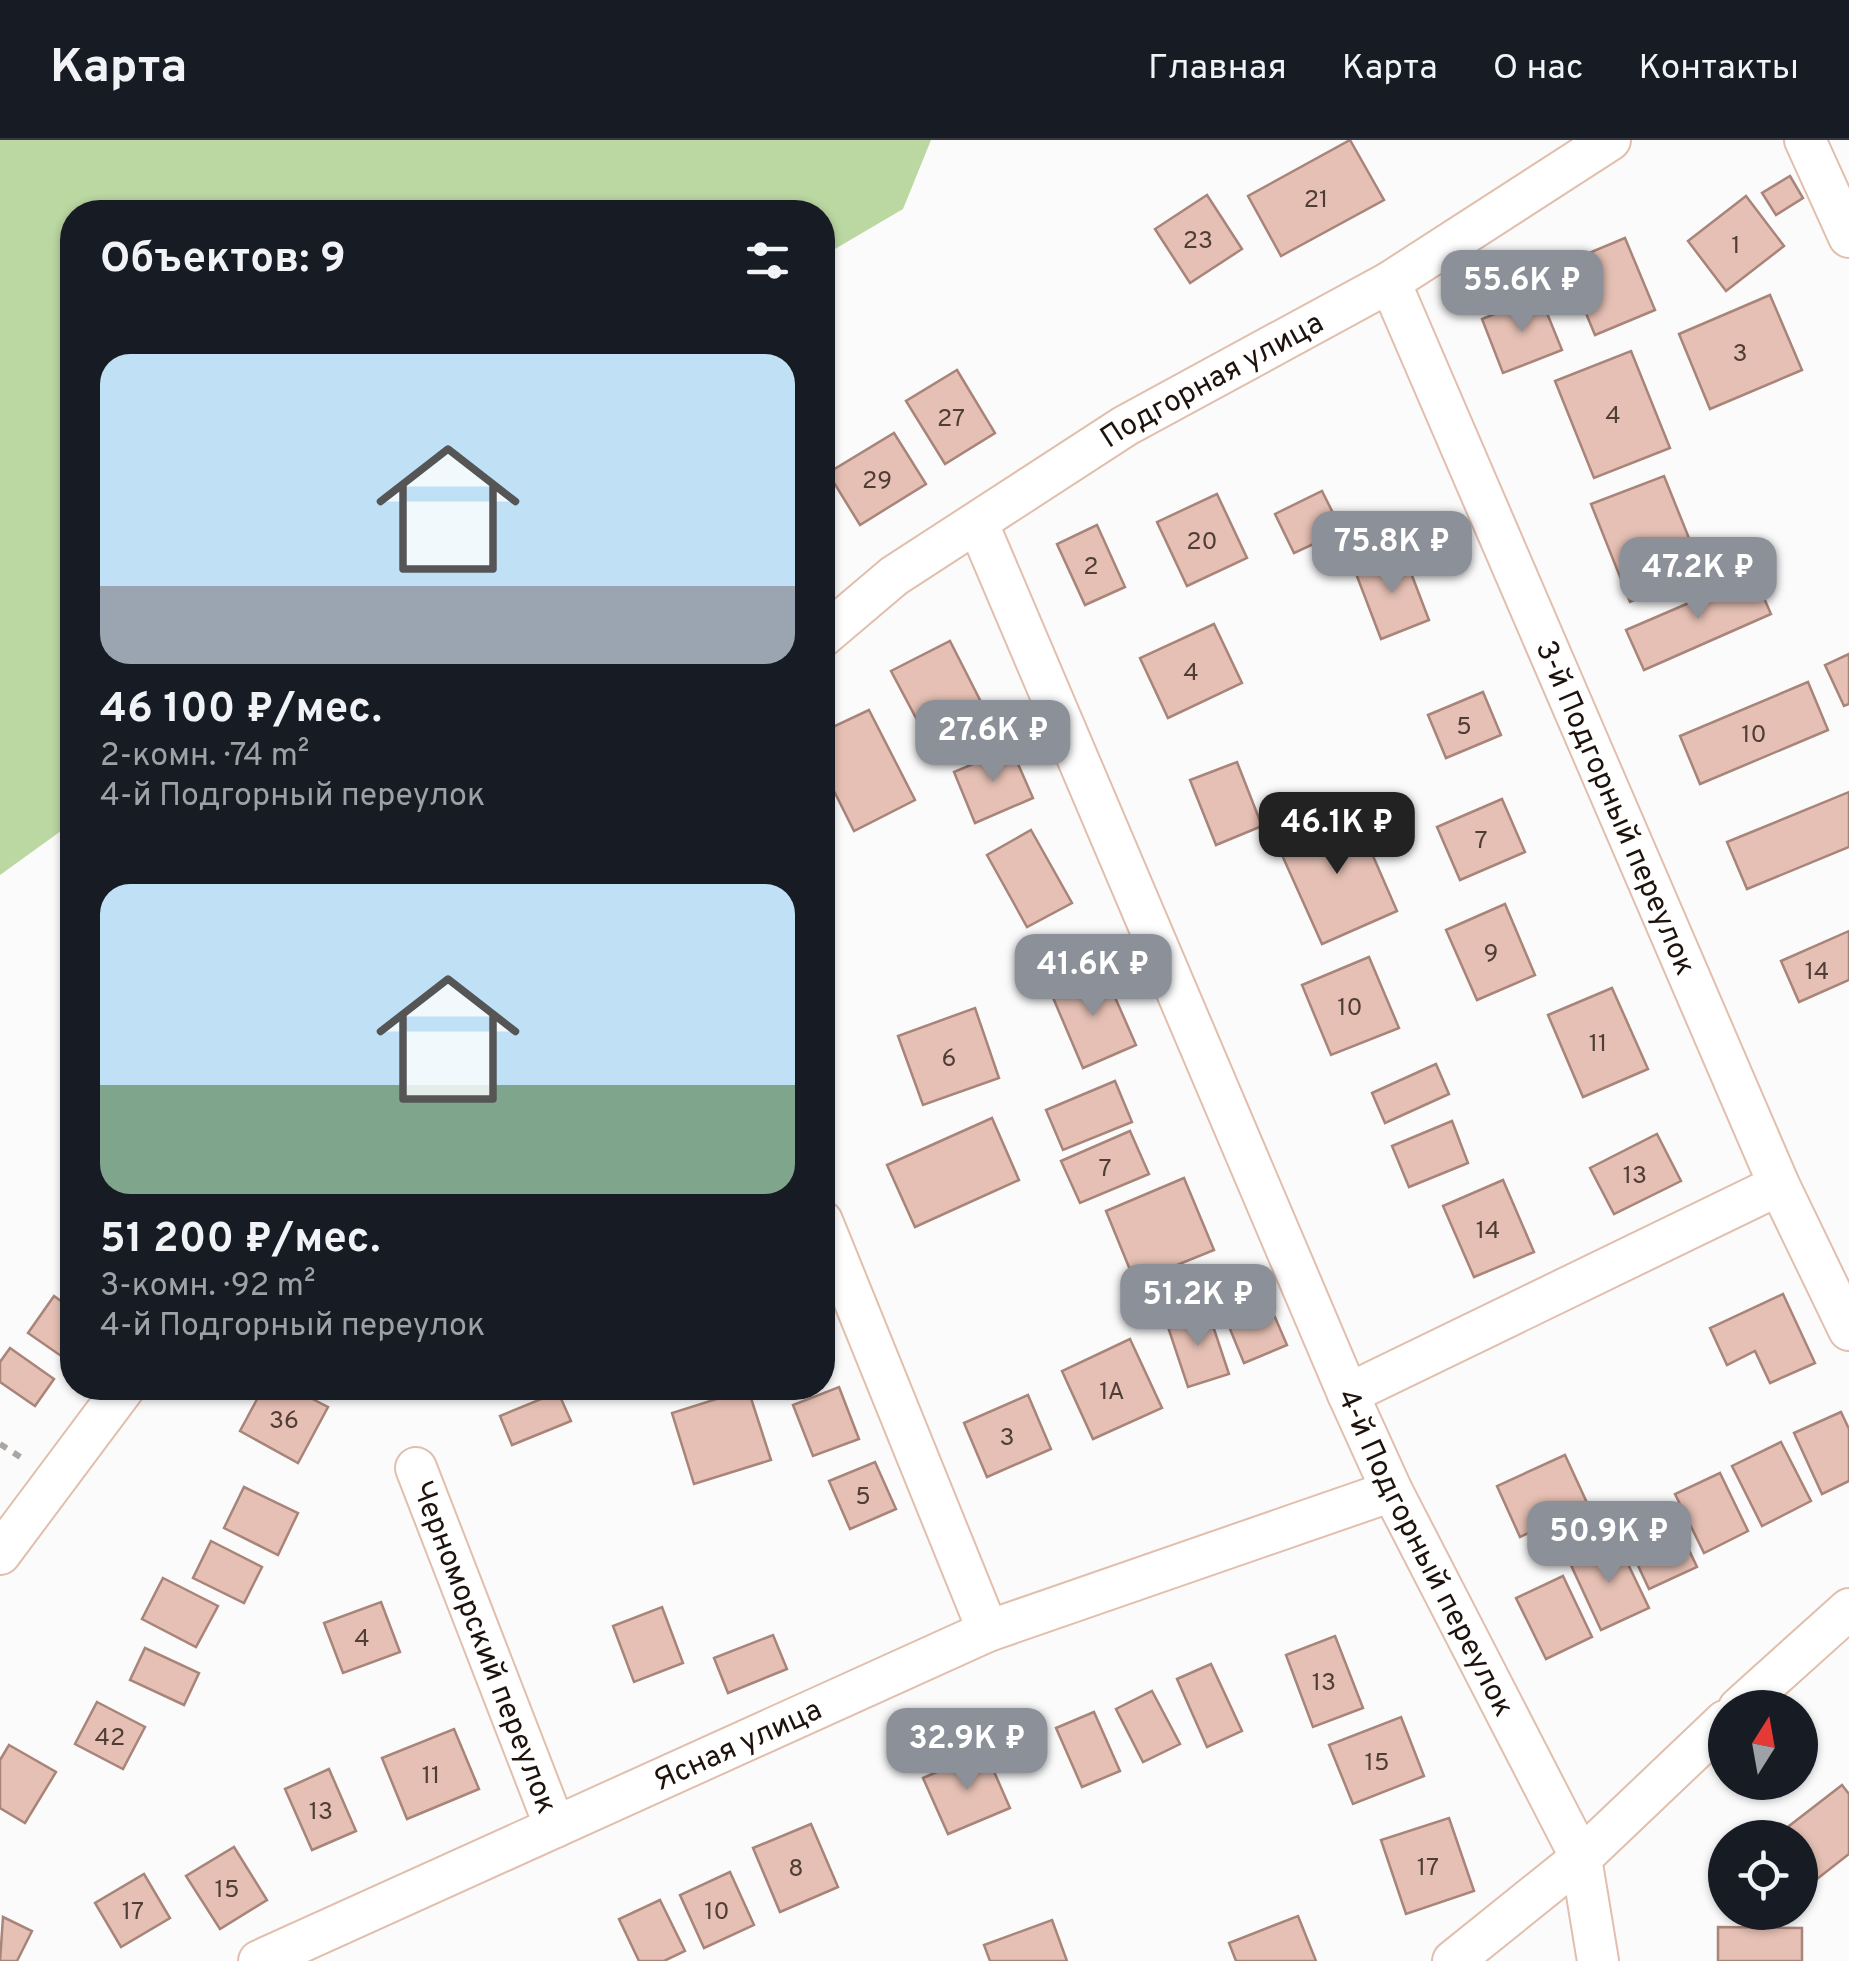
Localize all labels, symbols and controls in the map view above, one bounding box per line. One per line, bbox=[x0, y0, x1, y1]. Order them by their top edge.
text: Карта bbox=[50, 39, 187, 99]
text: Главная bbox=[1148, 47, 1287, 91]
text: Карта bbox=[1342, 47, 1438, 91]
text: О нас bbox=[1493, 47, 1584, 91]
text: Контакты bbox=[1639, 47, 1799, 91]
house number: 21 bbox=[1304, 185, 1328, 217]
house number: 23 bbox=[1183, 226, 1213, 258]
house number: 1 bbox=[1731, 231, 1741, 263]
icon: filters bbox=[740, 233, 795, 288]
text: Объектов: 9 bbox=[100, 234, 346, 287]
pin: 55.6K ₽ bbox=[1430, 250, 1614, 335]
text: 55.6K ₽ bbox=[1463, 262, 1581, 302]
street label: Подгорная улица bbox=[1094, 306, 1331, 458]
house number: 3 bbox=[1732, 339, 1748, 371]
house number: 4 bbox=[1605, 401, 1621, 433]
house number: 27 bbox=[937, 404, 965, 436]
icon: home bbox=[358, 419, 538, 599]
house number: 29 bbox=[862, 466, 892, 498]
pin: 75.8K ₽ bbox=[1300, 511, 1484, 596]
text: 75.8K ₽ bbox=[1334, 523, 1450, 563]
house number: 20 bbox=[1186, 527, 1218, 559]
pin: 47.2K ₽ bbox=[1606, 537, 1790, 622]
text: 47.2K ₽ bbox=[1642, 549, 1754, 589]
house number: 2 bbox=[1083, 552, 1099, 584]
street label: 3-й Подгорный переулок bbox=[1526, 635, 1702, 981]
house number: 4 bbox=[1183, 658, 1199, 690]
text: 46 100 ₽/мес. bbox=[100, 684, 382, 737]
pin: 27.6K ₽ bbox=[901, 700, 1085, 785]
text: 27.6K ₽ bbox=[937, 712, 1049, 752]
house number: 5 bbox=[1456, 712, 1472, 744]
house number: 10 bbox=[1741, 720, 1767, 752]
text: 2-комн. · 74 m² bbox=[100, 737, 309, 777]
text: 4-й Подгорный переулок bbox=[100, 777, 485, 817]
pin: 46.1K ₽ bbox=[1245, 792, 1429, 877]
text: 46.1K ₽ bbox=[1281, 804, 1393, 844]
house number: 7 bbox=[1474, 826, 1488, 858]
pin: 41.6K ₽ bbox=[1001, 934, 1185, 1019]
house number: 9 bbox=[1484, 939, 1498, 971]
text: 41.6K ₽ bbox=[1037, 946, 1149, 986]
icon: home bbox=[358, 949, 538, 1129]
house number: 14 bbox=[1805, 957, 1829, 989]
house number: 10 bbox=[1337, 993, 1363, 1025]
house number: 11 bbox=[1589, 1029, 1607, 1061]
house number: 6 bbox=[942, 1044, 956, 1076]
house number: 7 bbox=[1098, 1154, 1112, 1186]
house number: 13 bbox=[1623, 1161, 1647, 1193]
text: 51 200 ₽/мес. bbox=[100, 1214, 380, 1267]
house number: 14 bbox=[1476, 1216, 1500, 1248]
pin: 51.2K ₽ bbox=[1106, 1264, 1290, 1349]
text: 3-комн. · 92 m² bbox=[100, 1267, 316, 1307]
text: 51.2K ₽ bbox=[1142, 1276, 1254, 1316]
text: 4-й Подгорный переулок bbox=[100, 1307, 485, 1347]
house number: 1А bbox=[1099, 1377, 1125, 1409]
street label: 4-й Подгорный переулок bbox=[1327, 1384, 1521, 1724]
house number: 36 bbox=[269, 1406, 299, 1438]
house number: 3 bbox=[999, 1423, 1015, 1455]
street label: Черноморский переулок bbox=[402, 1476, 564, 1819]
house number: 5 bbox=[855, 1482, 871, 1514]
pin: 50.9K ₽ bbox=[1517, 1501, 1701, 1586]
text: 50.9K ₽ bbox=[1549, 1513, 1669, 1553]
house number: 4 bbox=[354, 1624, 370, 1656]
house number: 13 bbox=[1312, 1668, 1336, 1700]
north arrow bbox=[1708, 1690, 1818, 1800]
map controls bbox=[1708, 1690, 1818, 1930]
street label: Ясная улица bbox=[648, 1693, 828, 1801]
pin: 32.9K ₽ bbox=[875, 1708, 1059, 1793]
text: 32.9K ₽ bbox=[908, 1720, 1026, 1760]
house number: 42 bbox=[95, 1723, 125, 1755]
house number: 15 bbox=[1365, 1748, 1389, 1780]
house number: 11 bbox=[422, 1761, 440, 1793]
house number: 13 bbox=[309, 1797, 333, 1829]
button: locate bbox=[1708, 1820, 1818, 1930]
house number: 17 bbox=[1417, 1853, 1439, 1885]
house number: 8 bbox=[788, 1854, 804, 1886]
house number: 15 bbox=[215, 1875, 239, 1907]
house number: 17 bbox=[122, 1897, 144, 1929]
house number: 10 bbox=[704, 1897, 730, 1929]

